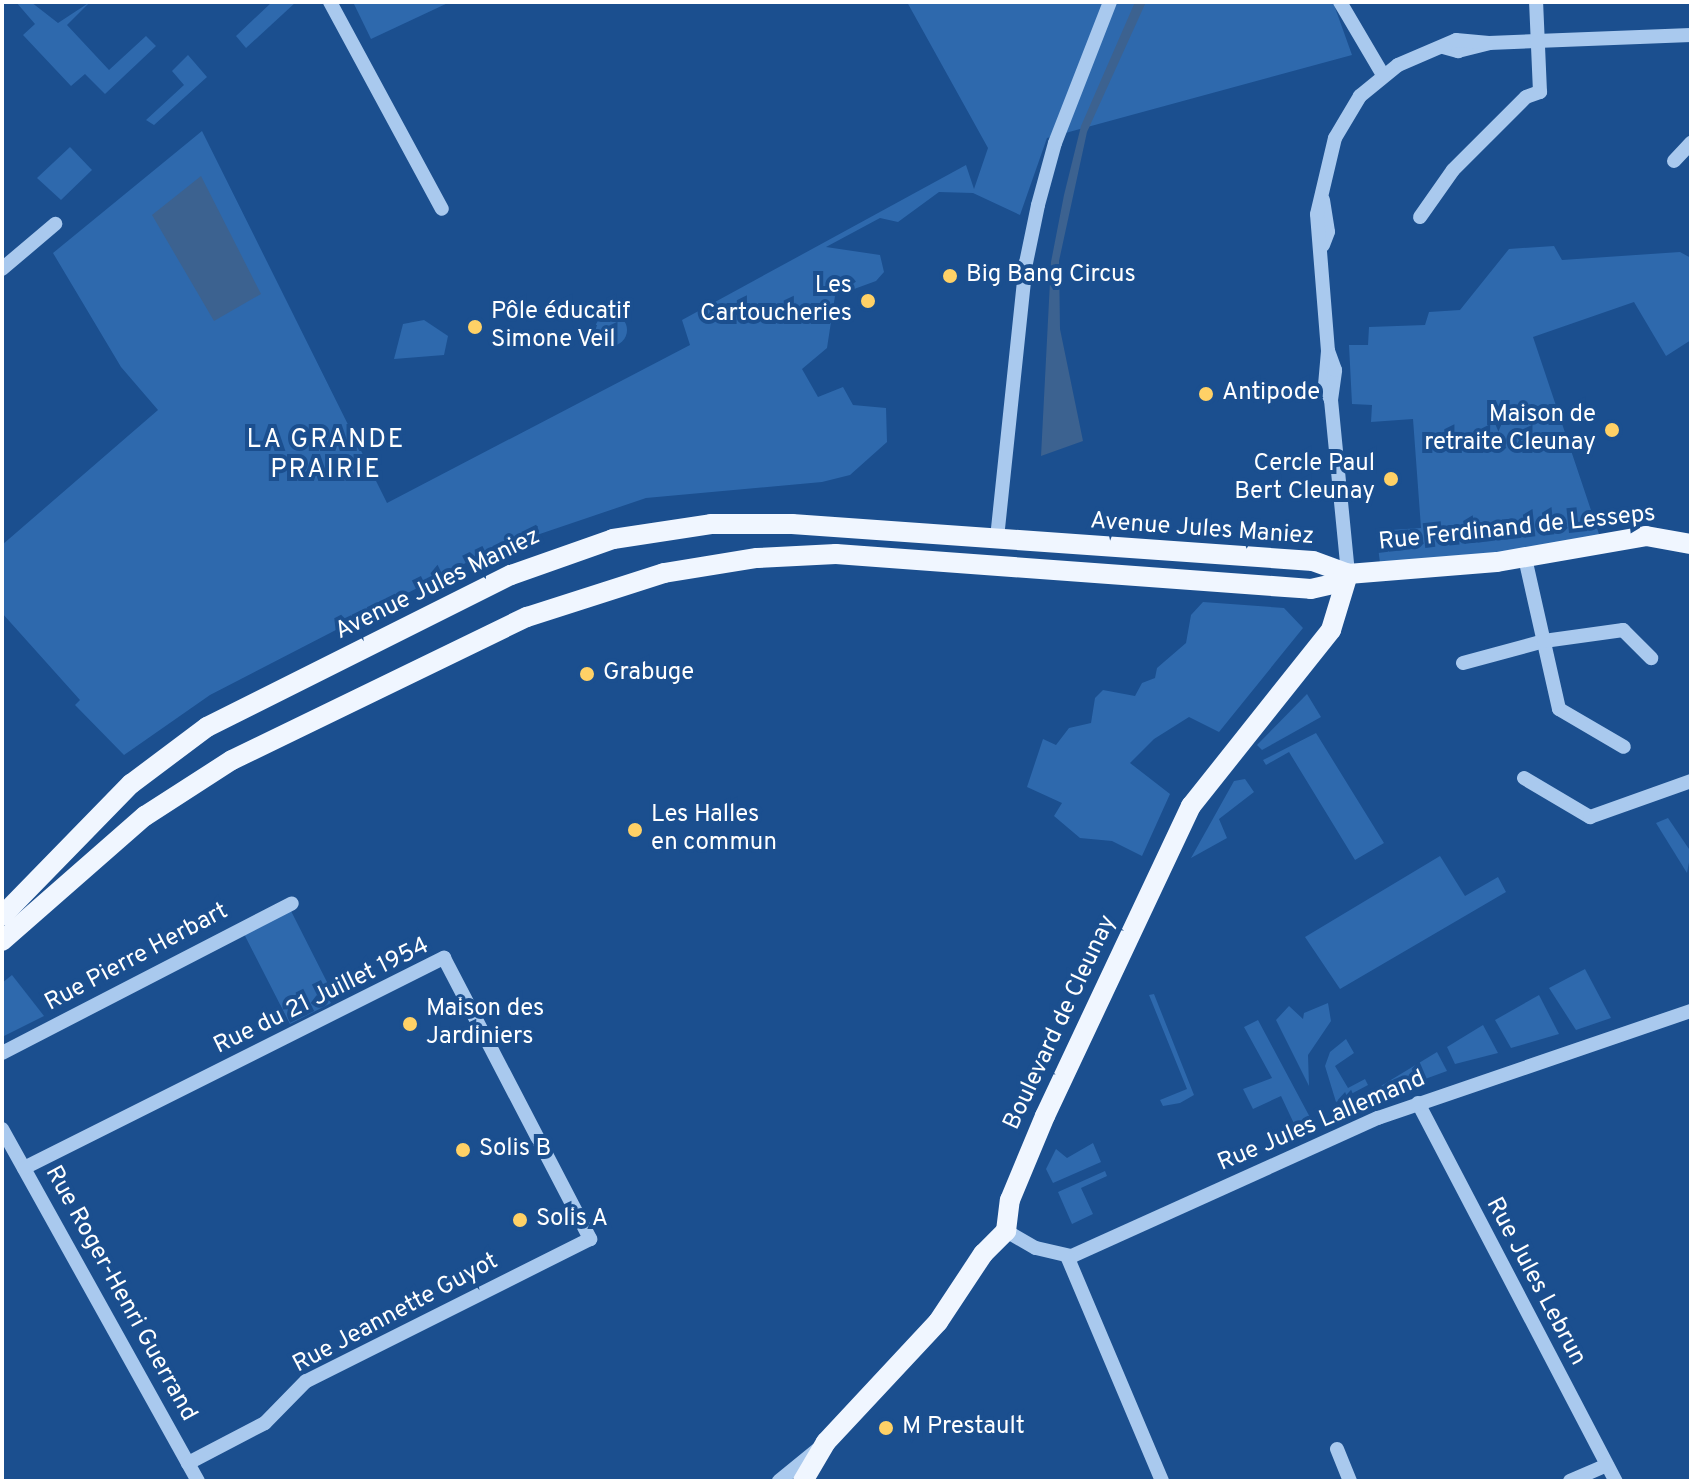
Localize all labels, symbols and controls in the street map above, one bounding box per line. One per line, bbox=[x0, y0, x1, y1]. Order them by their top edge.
place label: Big Bang Circus bbox=[966, 262, 1136, 290]
marker: Big Bang Circus bbox=[941, 267, 959, 285]
place label: Les Cartoucheries bbox=[700, 273, 852, 329]
marker: Les Cartoucheries bbox=[859, 292, 877, 310]
place label: Pôle éducatif Simone Veil bbox=[491, 299, 630, 355]
marker: Pôle éducatif Simone Veil bbox=[466, 318, 484, 336]
place label: Antipode bbox=[1222, 380, 1320, 408]
marker: Antipode bbox=[1197, 385, 1215, 403]
place label: Maison de retraite Cleunay bbox=[1424, 402, 1596, 458]
marker: Maison de retraite Cleunay bbox=[1603, 421, 1621, 439]
district label: LA GRANDE PRAIRIE bbox=[246, 425, 406, 486]
place label: Cercle Paul Bert Cleunay bbox=[1234, 451, 1375, 507]
marker: Cercle Paul Bert Cleunay bbox=[1382, 470, 1400, 488]
street label: Rue Ferdinand de Lesseps bbox=[1377, 500, 1657, 558]
street label: Avenue Jules Maniez bbox=[1089, 508, 1315, 552]
street label: Avenue Jules Maniez bbox=[331, 523, 545, 647]
place label: Grabuge bbox=[603, 660, 694, 688]
marker: Grabuge bbox=[578, 665, 596, 683]
place label: Les Halles en commun bbox=[651, 802, 777, 858]
marker: Les Halles en commun bbox=[626, 821, 644, 839]
street label: Rue Pierre Herbart bbox=[41, 898, 233, 1018]
street label: Boulevard de Cleunay bbox=[999, 911, 1123, 1135]
street label: Rue du 21 Juillet 1954 bbox=[210, 932, 434, 1062]
place label: Maison des Jardiniers bbox=[426, 996, 544, 1052]
marker: Maison des Jardiniers bbox=[401, 1015, 419, 1033]
street label: Rue Jules Lallemand bbox=[1214, 1065, 1430, 1179]
place label: Solis B bbox=[479, 1136, 551, 1164]
marker: Solis B bbox=[454, 1141, 472, 1159]
street label: Rue Roger-Henri Guerrand bbox=[38, 1161, 202, 1427]
street label: Rue Jules Lebrun bbox=[1479, 1193, 1591, 1371]
place label: Solis A bbox=[536, 1206, 609, 1234]
marker: Solis A bbox=[511, 1211, 529, 1229]
street label: Rue Jeannette Guyot bbox=[289, 1248, 503, 1380]
place label: M Prestault bbox=[902, 1414, 1025, 1442]
marker: M Prestault bbox=[877, 1419, 895, 1437]

